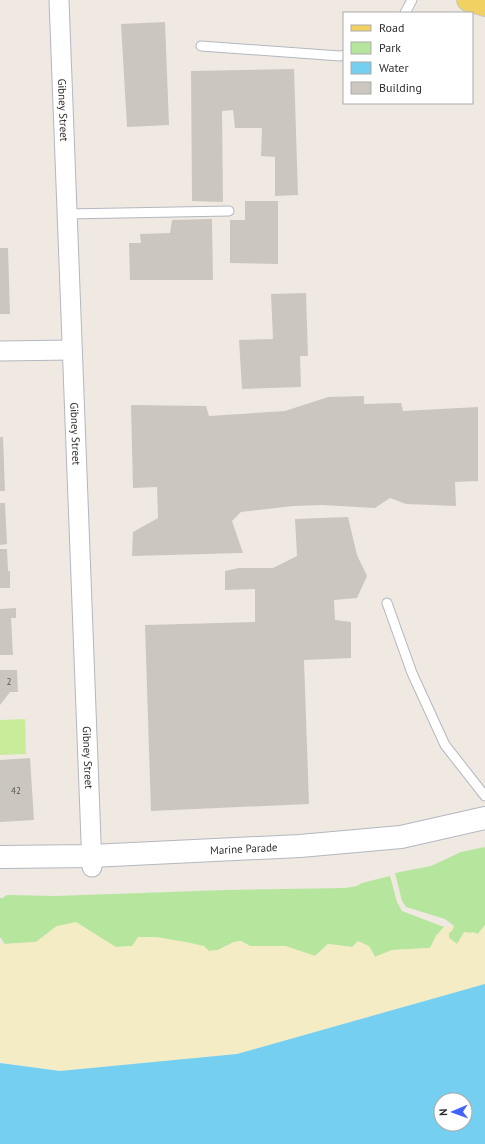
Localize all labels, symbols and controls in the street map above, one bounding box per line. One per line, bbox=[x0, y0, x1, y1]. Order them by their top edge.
legend bbox=[343, 12, 473, 104]
text: Road bbox=[379, 20, 404, 35]
text: Park bbox=[379, 40, 401, 55]
text: Water bbox=[379, 60, 409, 75]
street label: Gibney Street bbox=[55, 78, 71, 142]
text: Building bbox=[379, 80, 422, 95]
street label: Gibney Street bbox=[67, 402, 84, 466]
house number: 2 bbox=[7, 676, 12, 687]
street label: Gibney Street bbox=[80, 726, 96, 789]
house number: 42 bbox=[11, 785, 21, 796]
street label: Marine Parade bbox=[210, 840, 278, 857]
north arrow bbox=[433, 1092, 473, 1132]
text: N bbox=[436, 1108, 450, 1116]

